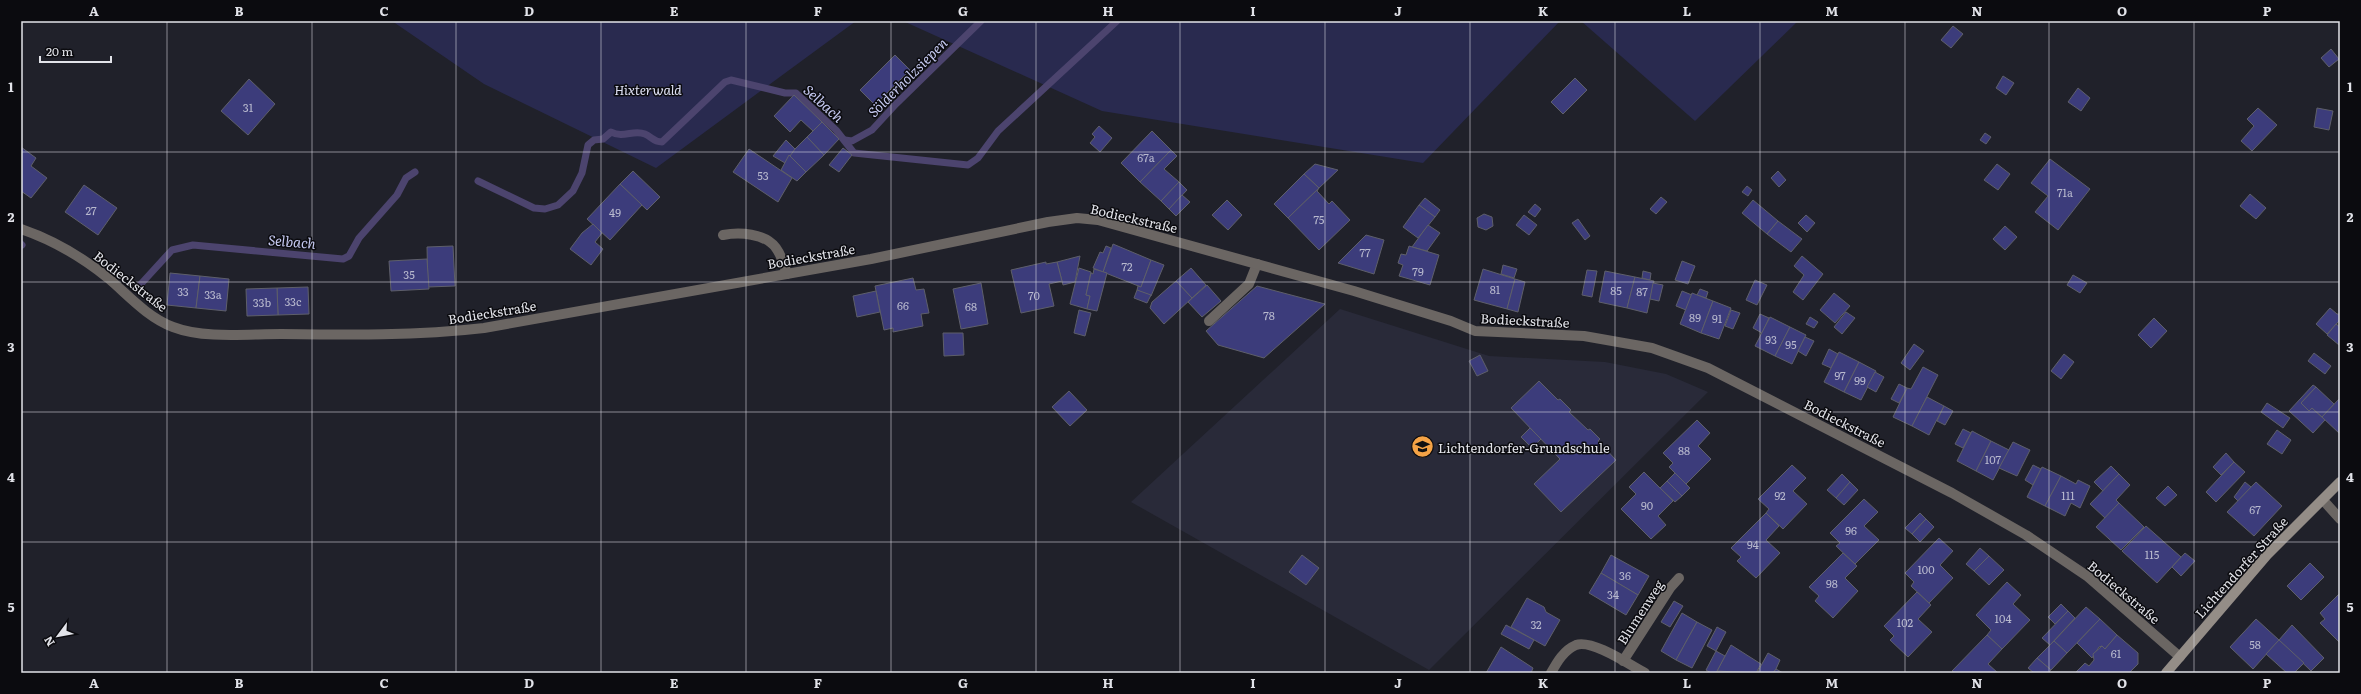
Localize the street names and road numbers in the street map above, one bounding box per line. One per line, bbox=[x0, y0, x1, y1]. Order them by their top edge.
street label: Bodieckstraße bbox=[1089, 199, 1180, 237]
street label: Bodieckstraße bbox=[766, 239, 857, 273]
street label: Bodieckstraße bbox=[90, 246, 172, 316]
street label: Bodieckstraße bbox=[447, 296, 538, 328]
street label: Bodieckstraße bbox=[1480, 308, 1570, 332]
street label: Bodieckstraße bbox=[1801, 394, 1889, 452]
street label: Lichtendorfer Straße bbox=[2190, 512, 2292, 622]
street label: Bodieckstraße bbox=[2084, 556, 2164, 628]
street label: Blumenweg bbox=[1612, 575, 1668, 648]

